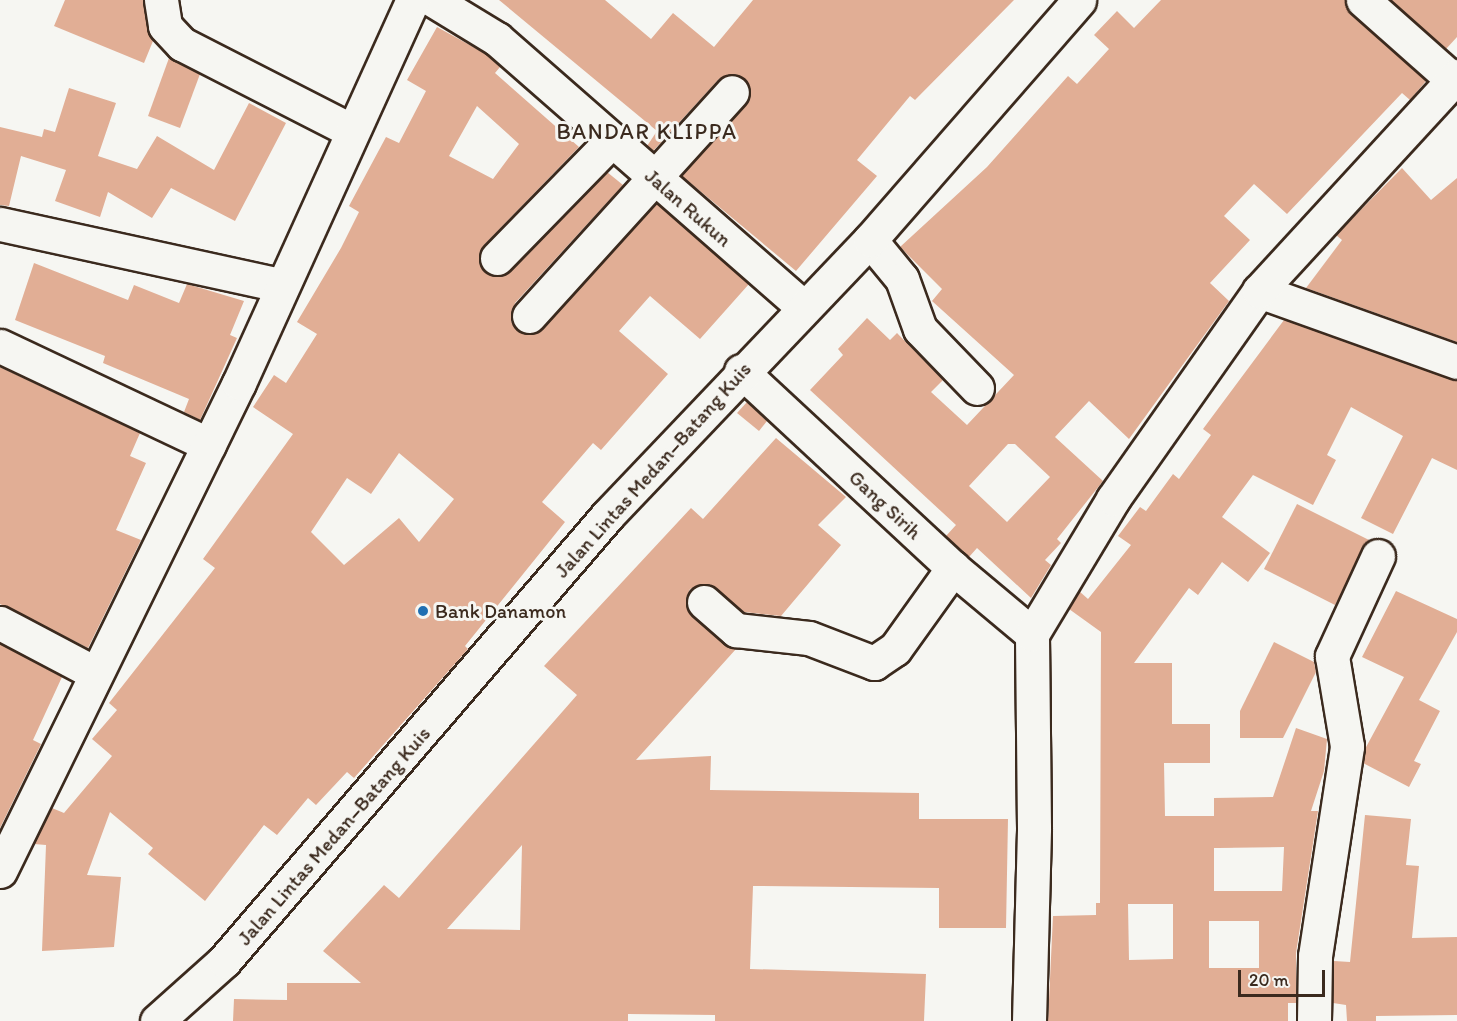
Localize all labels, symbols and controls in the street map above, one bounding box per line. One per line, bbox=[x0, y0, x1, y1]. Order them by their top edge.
district label: BANDAR KLIPPA bbox=[556, 119, 738, 145]
street label: Jalan Rukun bbox=[640, 164, 736, 252]
street label: Jalan Lintas Medan–Batang Kuis bbox=[550, 358, 756, 582]
street label: Gang Sirih bbox=[844, 466, 926, 544]
place label: Bank Danamon bbox=[435, 599, 567, 623]
marker: Bank Danamon bbox=[416, 604, 430, 618]
street label: Jalan Lintas Medan–Batang Kuis bbox=[233, 722, 435, 950]
scale bar bbox=[1241, 958, 1328, 996]
text: 20 m bbox=[1249, 969, 1289, 991]

